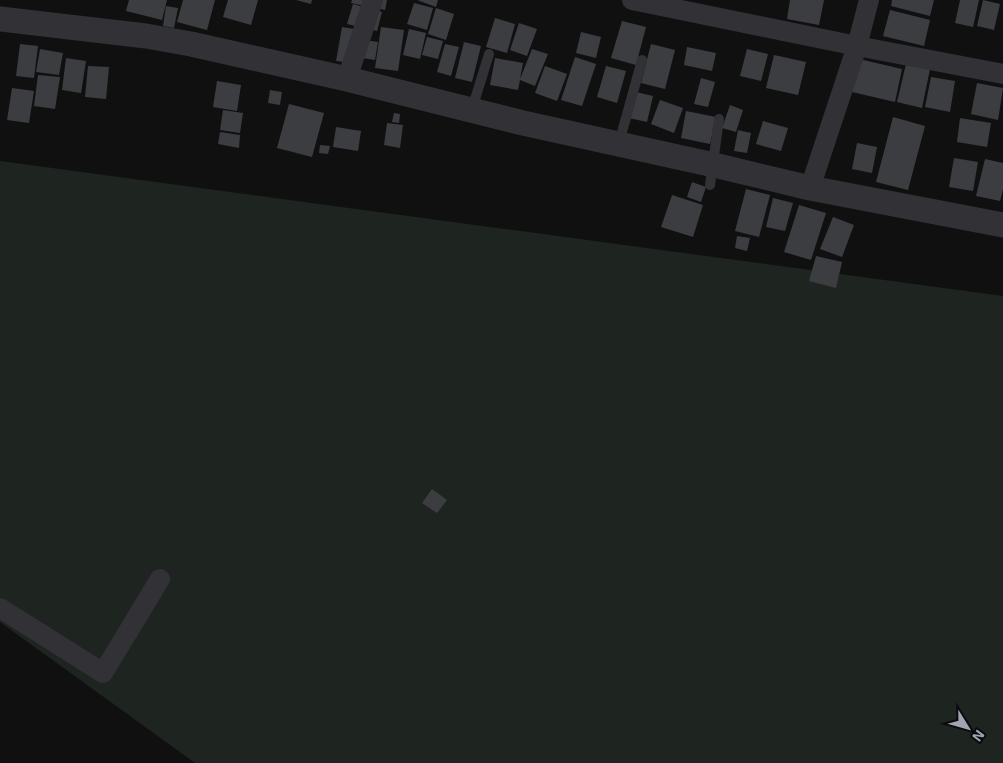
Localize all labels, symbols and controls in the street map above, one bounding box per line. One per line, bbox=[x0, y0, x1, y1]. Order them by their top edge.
north arrow bbox=[943, 703, 993, 753]
text: N bbox=[969, 727, 989, 745]

